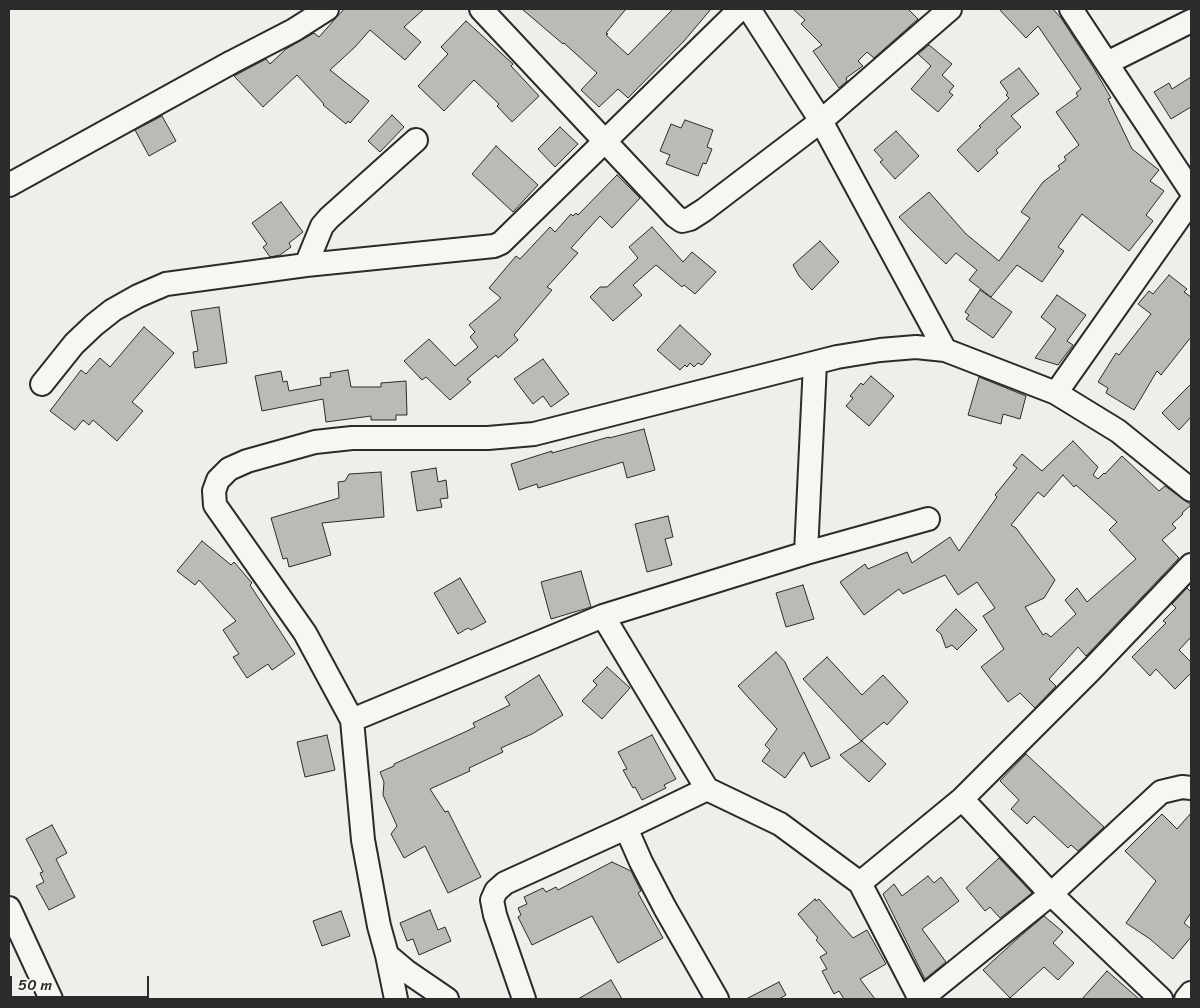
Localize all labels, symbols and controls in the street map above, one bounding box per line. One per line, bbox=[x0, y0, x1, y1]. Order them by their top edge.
scale bar bbox=[12, 966, 151, 998]
text: 50 m bbox=[18, 972, 52, 998]

